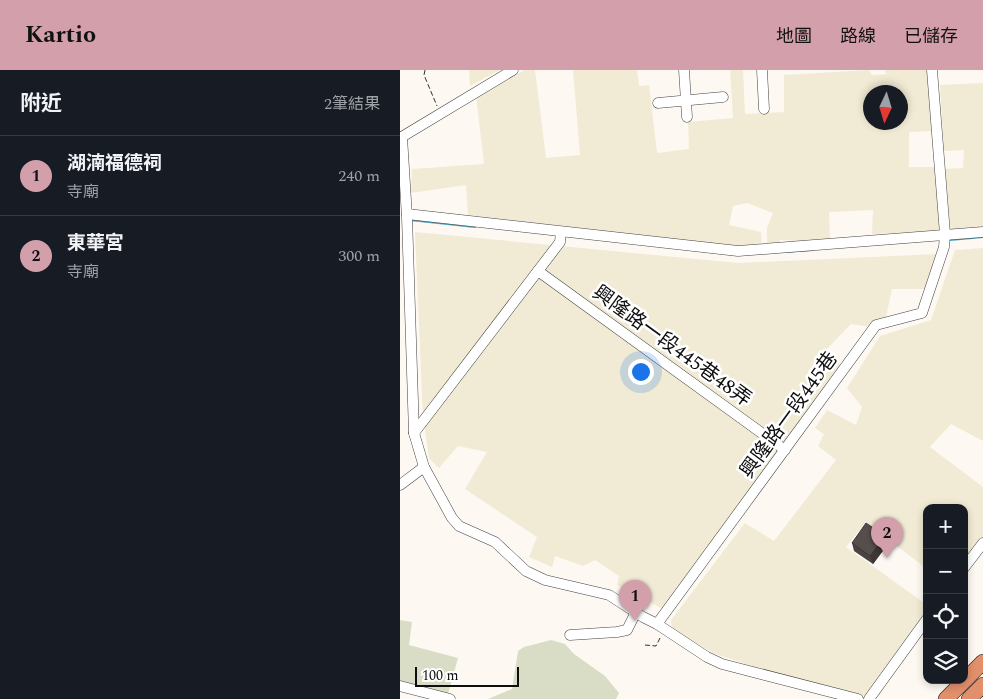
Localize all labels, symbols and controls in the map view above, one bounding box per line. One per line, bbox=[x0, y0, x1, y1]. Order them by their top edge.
text: Kartio bbox=[25, 17, 96, 53]
text: 地圖 bbox=[776, 23, 812, 50]
text: 路線 bbox=[840, 23, 876, 50]
text: 已儲存 bbox=[904, 23, 958, 50]
north arrow bbox=[863, 85, 908, 130]
text: 附近 bbox=[20, 88, 62, 120]
text: 2筆結果 bbox=[324, 92, 380, 116]
text: 湖湳福德祠 bbox=[67, 149, 162, 178]
text: 1 bbox=[32, 164, 40, 188]
text: 240 m bbox=[338, 164, 380, 188]
text: 寺廟 bbox=[67, 180, 99, 204]
text: 東華宮 bbox=[67, 229, 124, 258]
text: 2 bbox=[32, 244, 40, 268]
text: 300 m bbox=[338, 244, 380, 268]
text: 寺廟 bbox=[67, 260, 99, 284]
street label: 興隆路一段445巷48弄 bbox=[586, 278, 758, 414]
street label: 興隆路一段445巷 bbox=[733, 346, 845, 484]
your location bbox=[628, 359, 654, 385]
map controls bbox=[923, 504, 968, 684]
button: + bbox=[923, 504, 968, 549]
pin: 2 bbox=[871, 517, 903, 558]
button: − bbox=[923, 549, 968, 594]
pin: 1 bbox=[619, 580, 651, 621]
button: locate bbox=[923, 594, 968, 639]
button: layers bbox=[923, 639, 968, 684]
scale bar bbox=[415, 664, 519, 687]
text: 100 m bbox=[422, 665, 459, 686]

